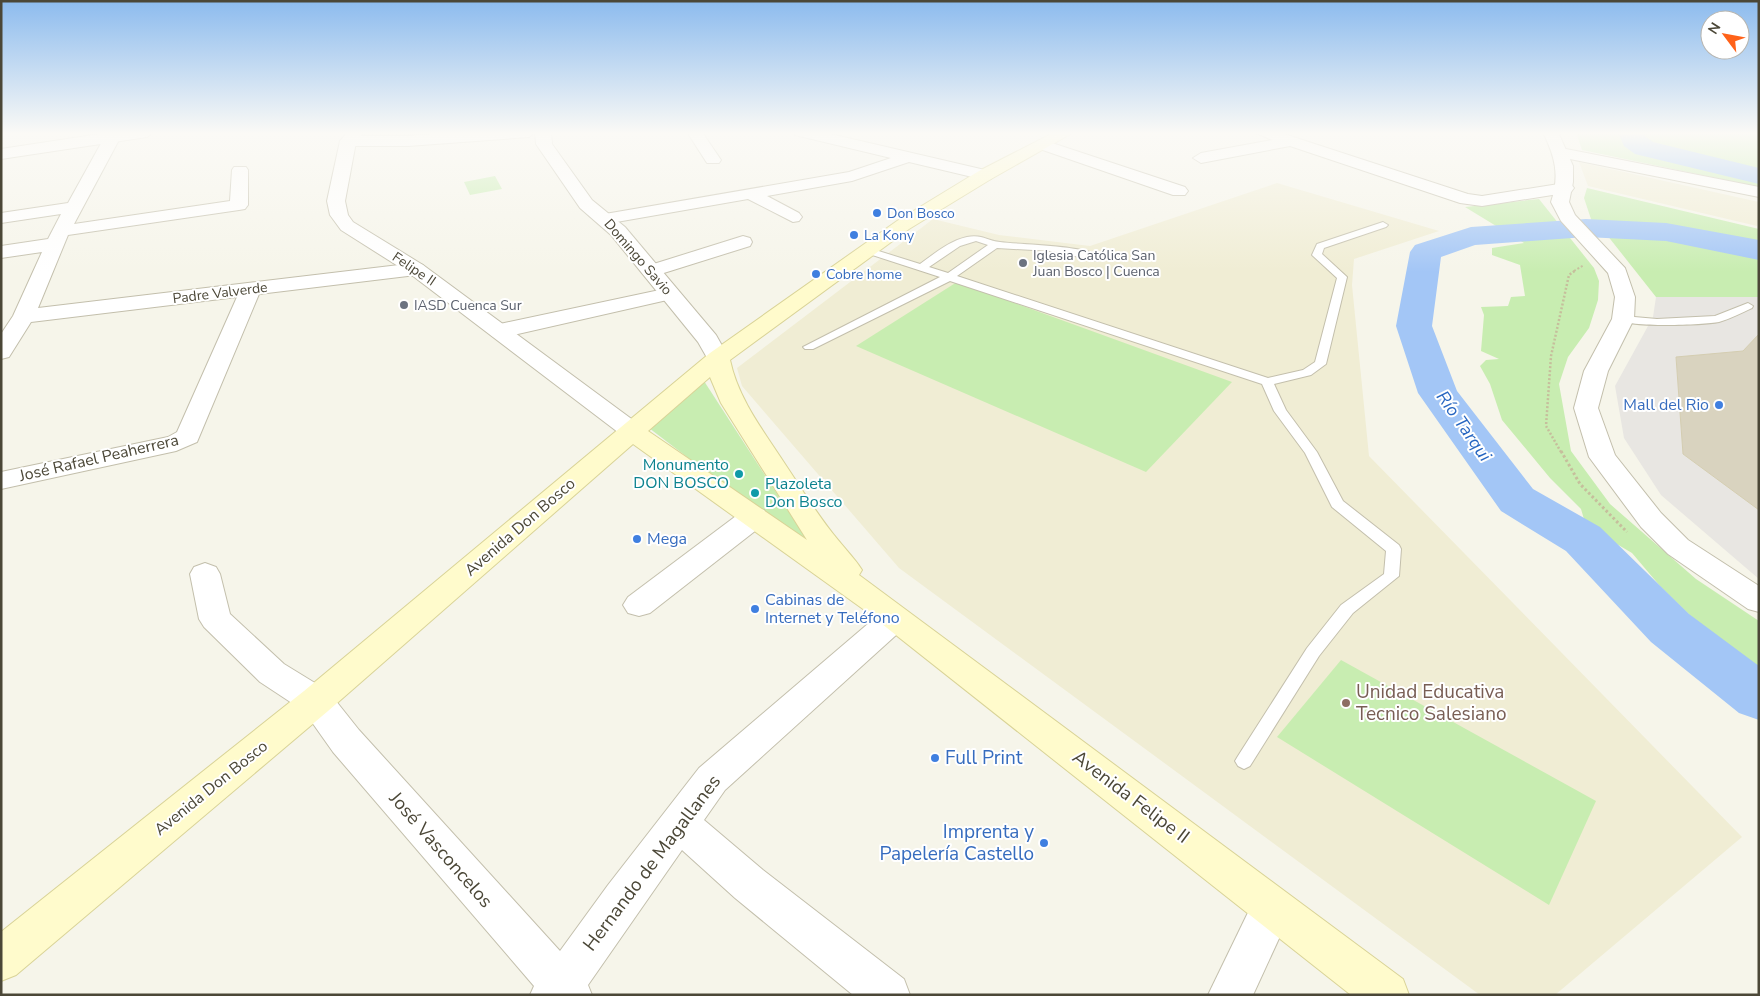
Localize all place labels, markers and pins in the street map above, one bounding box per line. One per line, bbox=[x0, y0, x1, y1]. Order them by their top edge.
place label: Don Bosco bbox=[887, 204, 955, 223]
marker: Don Bosco bbox=[871, 207, 883, 219]
place label: La Kony bbox=[864, 226, 915, 245]
marker: La Kony bbox=[848, 229, 860, 241]
place label: Iglesia Católica San Juan Bosco | Cuenca bbox=[1032, 246, 1160, 281]
marker: Iglesia Católica San Juan Bosco | Cuenca bbox=[1017, 257, 1029, 269]
place label: Cobre home bbox=[826, 265, 902, 284]
marker: Cobre home bbox=[810, 268, 822, 280]
place label: IASD Cuenca Sur bbox=[414, 296, 522, 315]
marker: IASD Cuenca Sur bbox=[398, 299, 410, 311]
place label: Mall del Rio bbox=[1623, 394, 1709, 416]
marker: Mall del Rio bbox=[1713, 399, 1725, 411]
place label: Monumento DON BOSCO bbox=[633, 454, 729, 494]
marker: Monumento DON BOSCO bbox=[733, 468, 745, 480]
place label: Plazoleta Don Bosco bbox=[765, 473, 843, 513]
marker: Plazoleta Don Bosco bbox=[749, 487, 761, 499]
place label: Mega bbox=[647, 528, 687, 550]
marker: Mega bbox=[631, 533, 643, 545]
place label: Cabinas de Internet y Teléfono bbox=[765, 589, 900, 629]
marker: Cabinas de Internet y Teléfono bbox=[749, 603, 761, 615]
place label: Unidad Educativa Tecnico Salesiano bbox=[1356, 679, 1507, 727]
marker: Unidad Educativa Tecnico Salesiano bbox=[1340, 697, 1352, 709]
place label: Full Print bbox=[945, 745, 1023, 771]
marker: Full Print bbox=[929, 752, 941, 764]
place label: Imprenta y Papelería Castello bbox=[879, 819, 1034, 867]
marker: Imprenta y Papelería Castello bbox=[1038, 837, 1050, 849]

